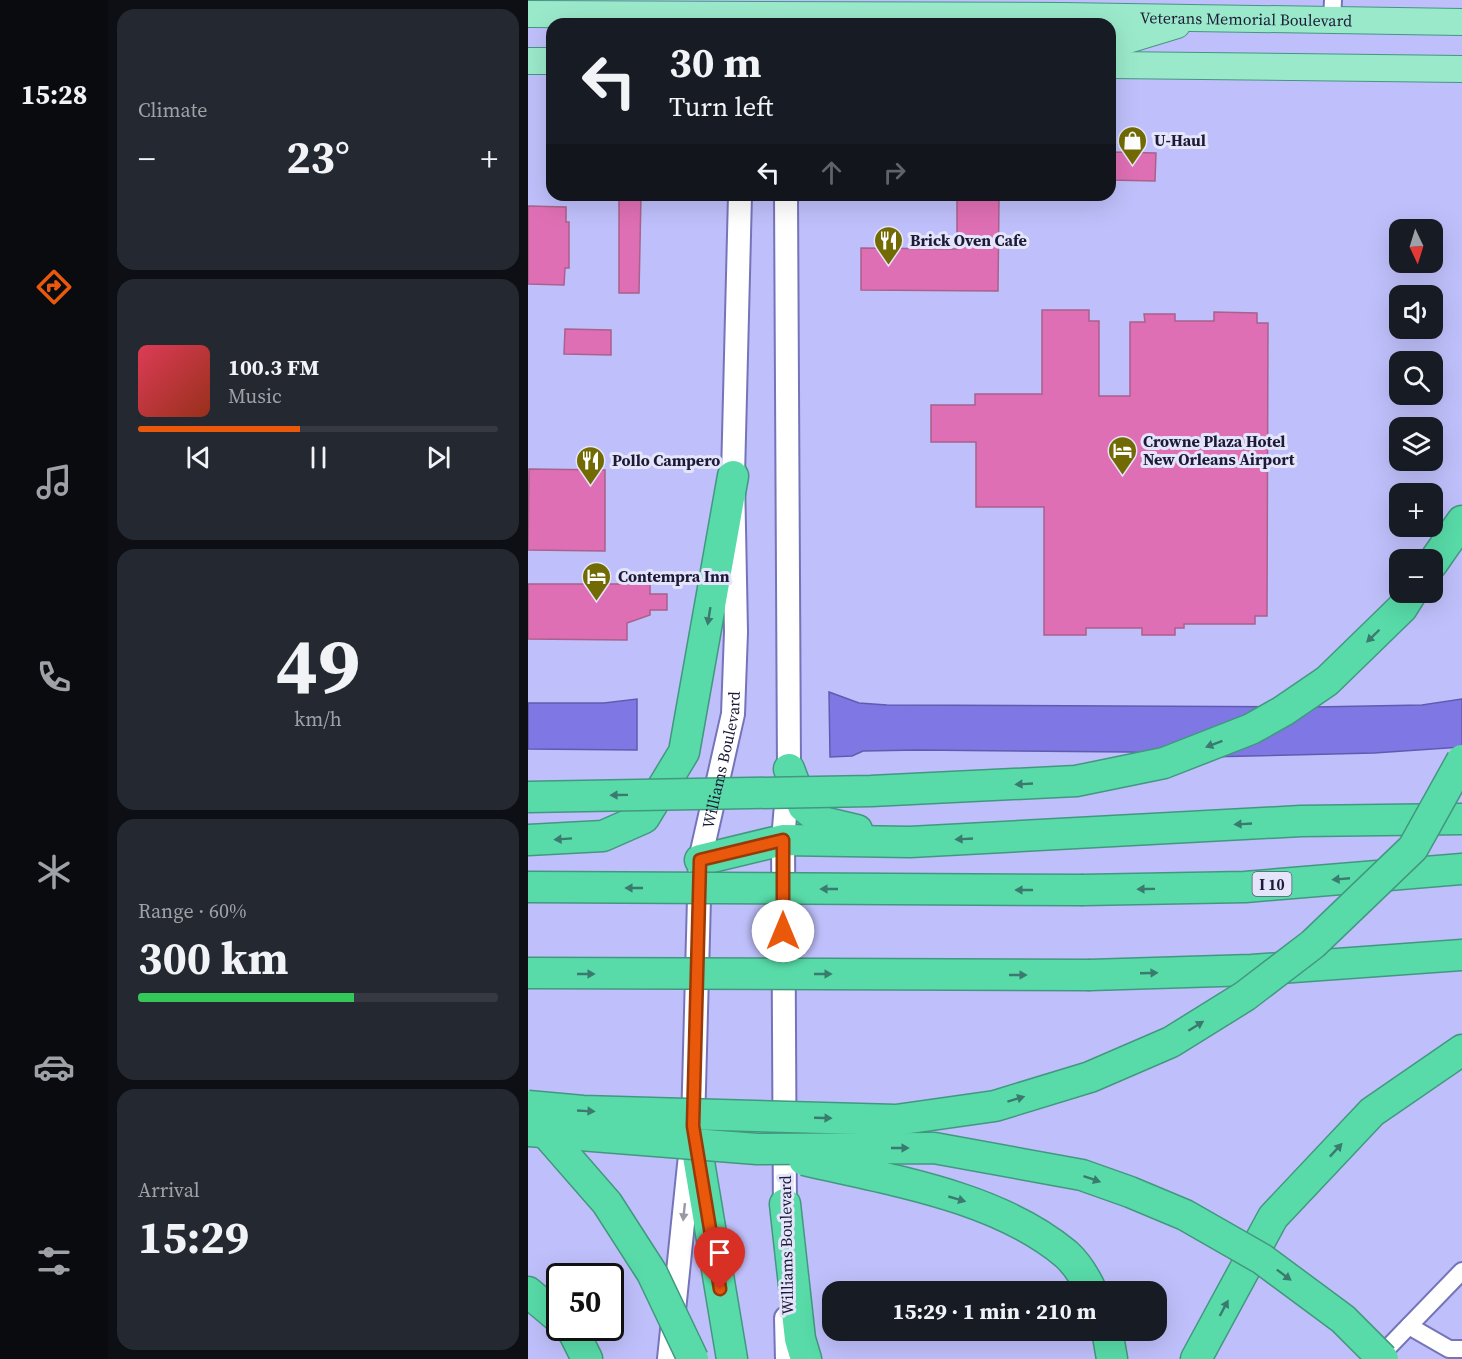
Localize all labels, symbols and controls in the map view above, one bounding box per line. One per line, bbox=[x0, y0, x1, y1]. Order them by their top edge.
street label: Veterans Memorial Boulevard bbox=[1140, 6, 1352, 31]
text: 30 m bbox=[669, 33, 762, 91]
icon: left bbox=[570, 42, 648, 120]
text: 15:28 bbox=[21, 76, 87, 113]
text: Turn left bbox=[669, 88, 773, 125]
text: Climate bbox=[138, 96, 207, 124]
shop icon: U-Haul bbox=[1117, 124, 1149, 166]
text: 23° bbox=[286, 126, 350, 188]
place label: U-Haul bbox=[1154, 129, 1206, 151]
text: − bbox=[138, 136, 156, 181]
text: + bbox=[480, 136, 498, 181]
icon: left bbox=[752, 156, 785, 189]
icon: ahead bbox=[815, 156, 848, 189]
icon: right bbox=[878, 156, 911, 189]
north arrow bbox=[1389, 219, 1443, 273]
map controls bbox=[1389, 219, 1443, 603]
restaurant icon: Brick Oven Cafe bbox=[873, 224, 905, 266]
place label: Brick Oven Cafe bbox=[910, 229, 1027, 251]
icon: directions bbox=[33, 266, 75, 308]
button: sound bbox=[1389, 285, 1443, 339]
button: search bbox=[1389, 351, 1443, 405]
text: 100.3 FM bbox=[228, 352, 319, 382]
text: Music bbox=[228, 382, 282, 410]
button: layers bbox=[1389, 417, 1443, 471]
place label: Crowne Plaza Hotel New Orleans Airport bbox=[1143, 430, 1295, 470]
hotel icon: Crowne Plaza Hotel New Orleans Airport bbox=[1106, 434, 1138, 476]
icon: previous bbox=[182, 441, 215, 474]
icon: pause bbox=[302, 441, 335, 474]
icon: next bbox=[422, 441, 455, 474]
restaurant icon: Pollo Campero bbox=[575, 444, 607, 486]
place label: Pollo Campero bbox=[612, 449, 720, 471]
icon: music bbox=[33, 461, 75, 503]
button: + bbox=[1389, 483, 1443, 537]
button: − bbox=[1389, 549, 1443, 603]
hotel icon: Contempra Inn bbox=[581, 560, 613, 602]
place label: Contempra Inn bbox=[618, 565, 730, 587]
one-way arrow bbox=[704, 607, 713, 626]
text: 49 bbox=[276, 612, 360, 719]
one-way arrow bbox=[1367, 628, 1381, 642]
icon: phone bbox=[33, 656, 75, 698]
street label: Williams Boulevard bbox=[696, 691, 745, 830]
text: km/h bbox=[294, 705, 342, 733]
one-way arrow bbox=[1205, 740, 1223, 749]
one-way arrow bbox=[1015, 779, 1034, 788]
one-way arrow bbox=[610, 790, 629, 800]
one-way arrow bbox=[1233, 820, 1252, 829]
one-way arrow bbox=[553, 834, 572, 844]
one-way arrow bbox=[955, 834, 974, 843]
icon: climate bbox=[33, 851, 75, 893]
road number: I 10 bbox=[1252, 872, 1292, 896]
one-way arrow bbox=[1331, 874, 1350, 884]
one-way arrow bbox=[625, 883, 644, 893]
one-way arrow bbox=[820, 884, 839, 894]
one-way arrow bbox=[1137, 884, 1156, 894]
one-way arrow bbox=[1015, 885, 1034, 895]
text: Range · 60% bbox=[138, 897, 247, 925]
position arrow bbox=[751, 899, 815, 963]
text: 300 km bbox=[138, 927, 289, 989]
one-way arrow bbox=[577, 969, 596, 979]
one-way arrow bbox=[814, 969, 833, 979]
one-way arrow bbox=[1139, 969, 1158, 978]
one-way arrow bbox=[1009, 970, 1028, 980]
one-way arrow bbox=[1188, 1021, 1204, 1032]
icon: car bbox=[33, 1046, 75, 1088]
one-way arrow bbox=[1007, 1094, 1025, 1103]
one-way arrow bbox=[577, 1107, 596, 1116]
one-way arrow bbox=[814, 1113, 833, 1123]
one-way arrow bbox=[1329, 1142, 1343, 1157]
one-way arrow bbox=[890, 1143, 909, 1153]
one-way arrow bbox=[1083, 1174, 1101, 1184]
street label: Williams Boulevard bbox=[774, 1175, 798, 1315]
text: Arrival bbox=[138, 1176, 200, 1204]
one-way arrow bbox=[948, 1195, 966, 1204]
one-way arrow bbox=[679, 1202, 688, 1221]
text: 15:29 bbox=[138, 1206, 249, 1268]
pin bbox=[694, 1227, 745, 1289]
icon: arrive bbox=[703, 1236, 736, 1269]
icon: filters bbox=[33, 1240, 75, 1282]
speed limit sign: 50 bbox=[546, 1263, 624, 1341]
one-way arrow bbox=[1276, 1269, 1292, 1281]
text: 15:29 · 1 min · 210 m bbox=[893, 1296, 1096, 1326]
one-way arrow bbox=[1219, 1299, 1229, 1316]

